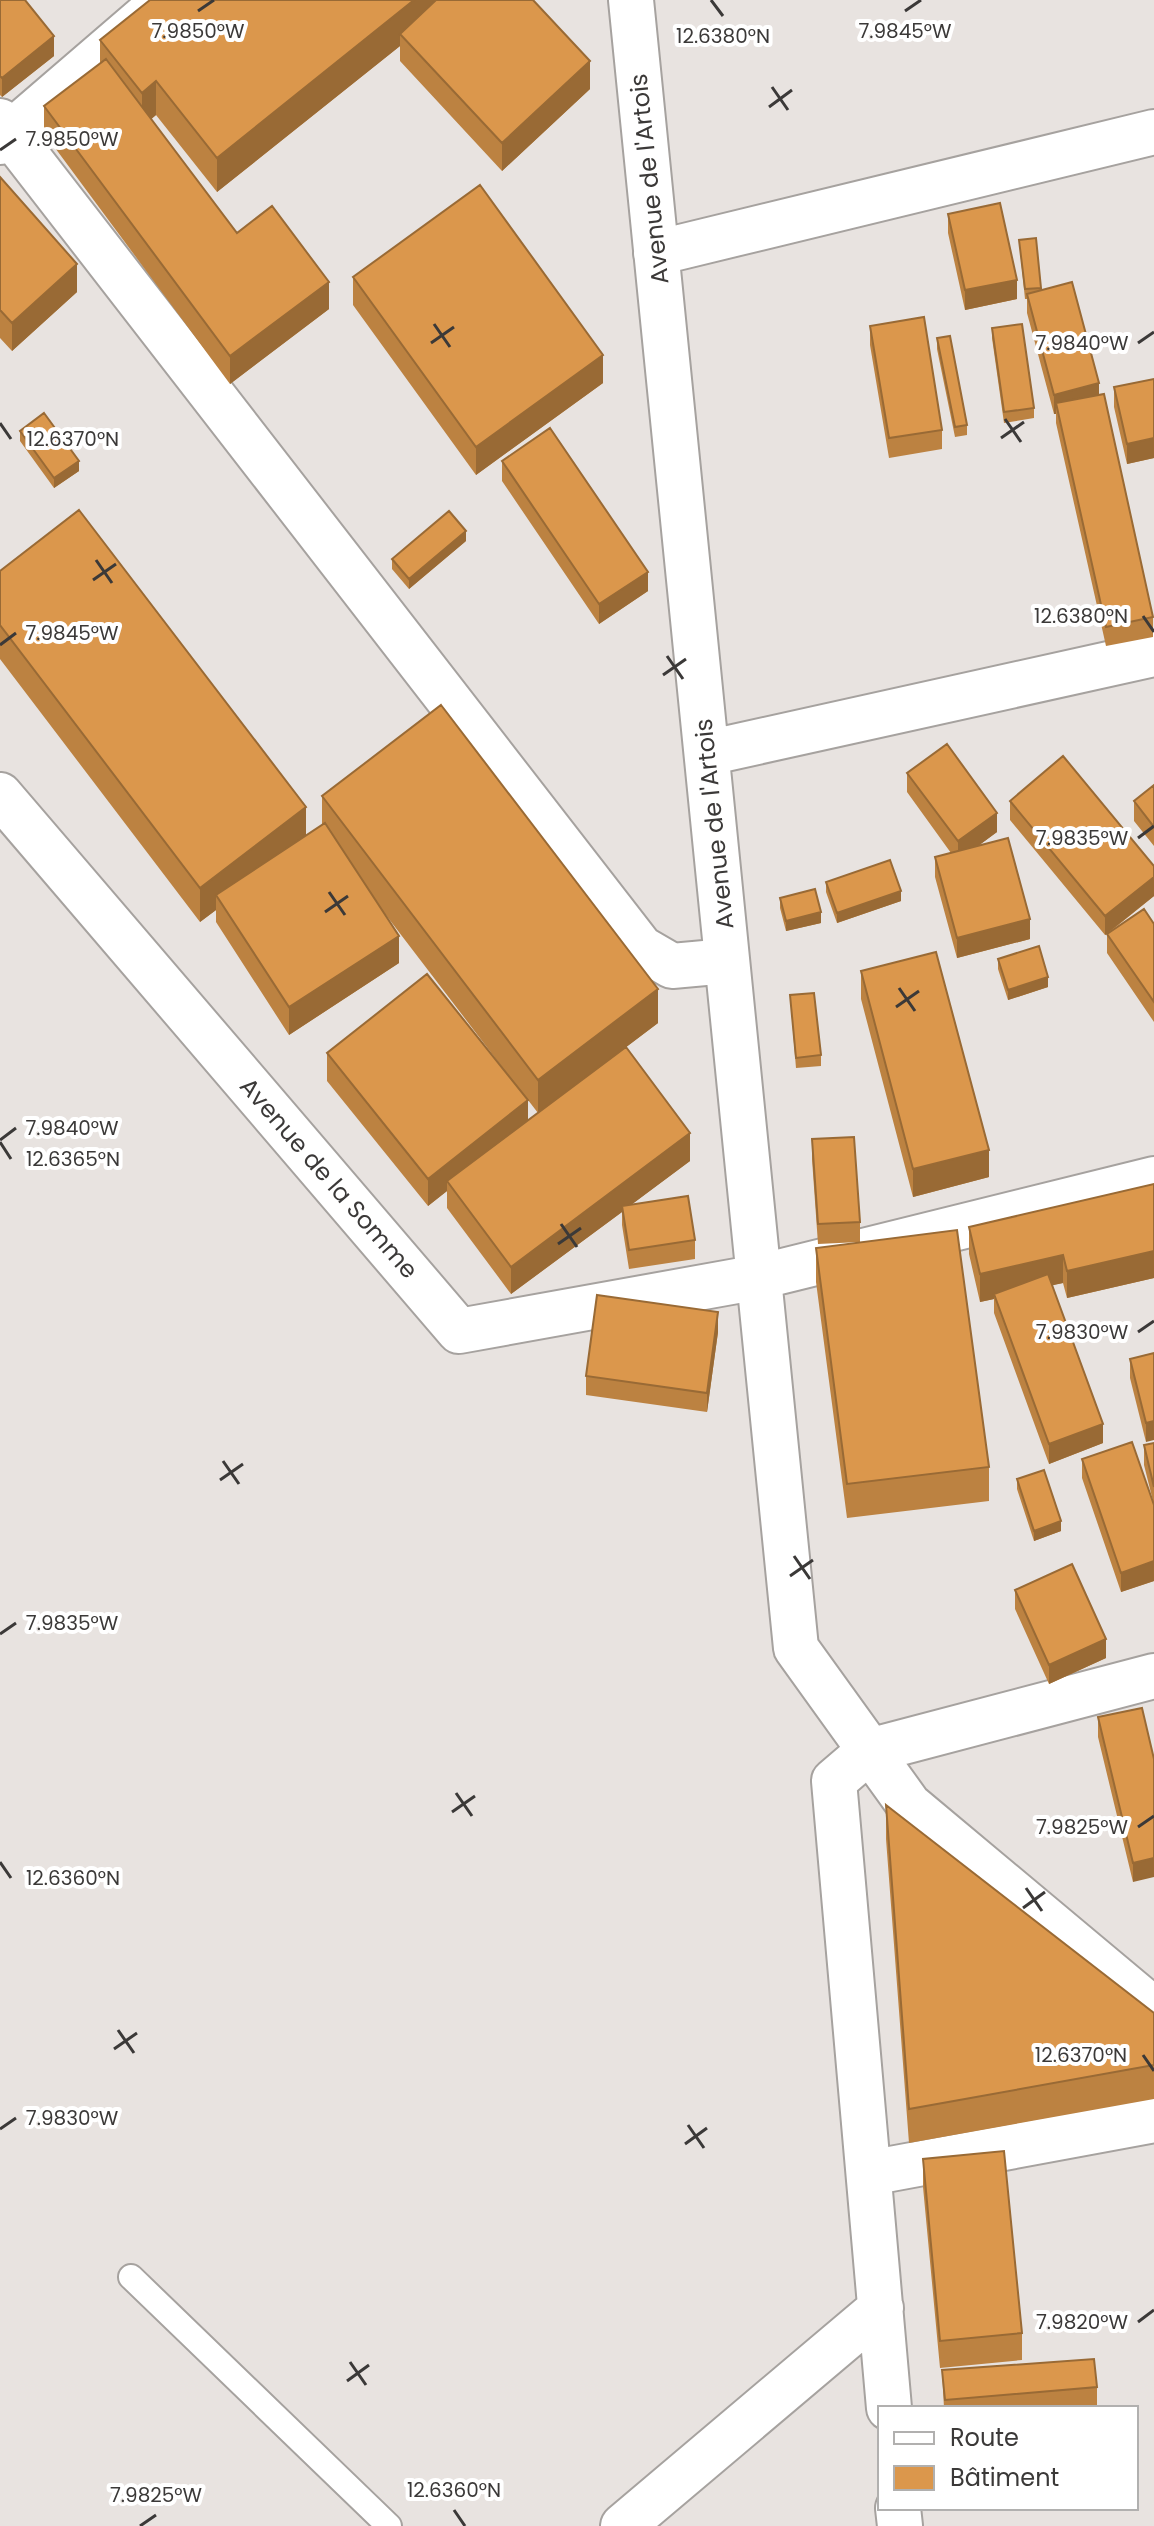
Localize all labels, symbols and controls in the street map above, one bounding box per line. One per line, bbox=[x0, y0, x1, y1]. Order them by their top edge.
text: 7.9850°W bbox=[151, 17, 245, 45]
text: 7.9845°W bbox=[858, 17, 952, 45]
text: 12.6380°N bbox=[676, 22, 770, 50]
street label: Avenue de l'Artois bbox=[622, 72, 676, 286]
text: 7.9850°W bbox=[25, 125, 119, 153]
text: 7.9840°W bbox=[1035, 329, 1129, 357]
text: 12.6370°N bbox=[27, 425, 119, 453]
text: 12.6380°N bbox=[1034, 602, 1128, 630]
text: 7.9845°W bbox=[25, 619, 119, 647]
street label: Avenue de l'Artois bbox=[687, 717, 741, 931]
text: 7.9835°W bbox=[1036, 824, 1129, 852]
street label: Avenue de la Somme bbox=[232, 1070, 426, 1286]
text: 7.9840°W bbox=[25, 1114, 119, 1142]
text: 12.6365°N bbox=[26, 1145, 120, 1173]
text: 7.9830°W bbox=[1036, 1318, 1129, 1346]
text: 7.9835°W bbox=[26, 1609, 119, 1637]
text: 7.9825°W bbox=[1036, 1813, 1129, 1841]
text: 12.6360°N bbox=[26, 1864, 120, 1892]
text: 12.6370°N bbox=[1035, 2041, 1127, 2069]
text: 7.9830°W bbox=[26, 2104, 119, 2132]
text: 7.9820°W bbox=[1036, 2308, 1129, 2336]
legend bbox=[878, 2406, 1138, 2510]
text: Route bbox=[950, 2421, 1019, 2454]
text: Bâtiment bbox=[950, 2461, 1059, 2494]
text: 12.6360°N bbox=[407, 2476, 501, 2504]
text: 7.9825°W bbox=[110, 2481, 203, 2509]

